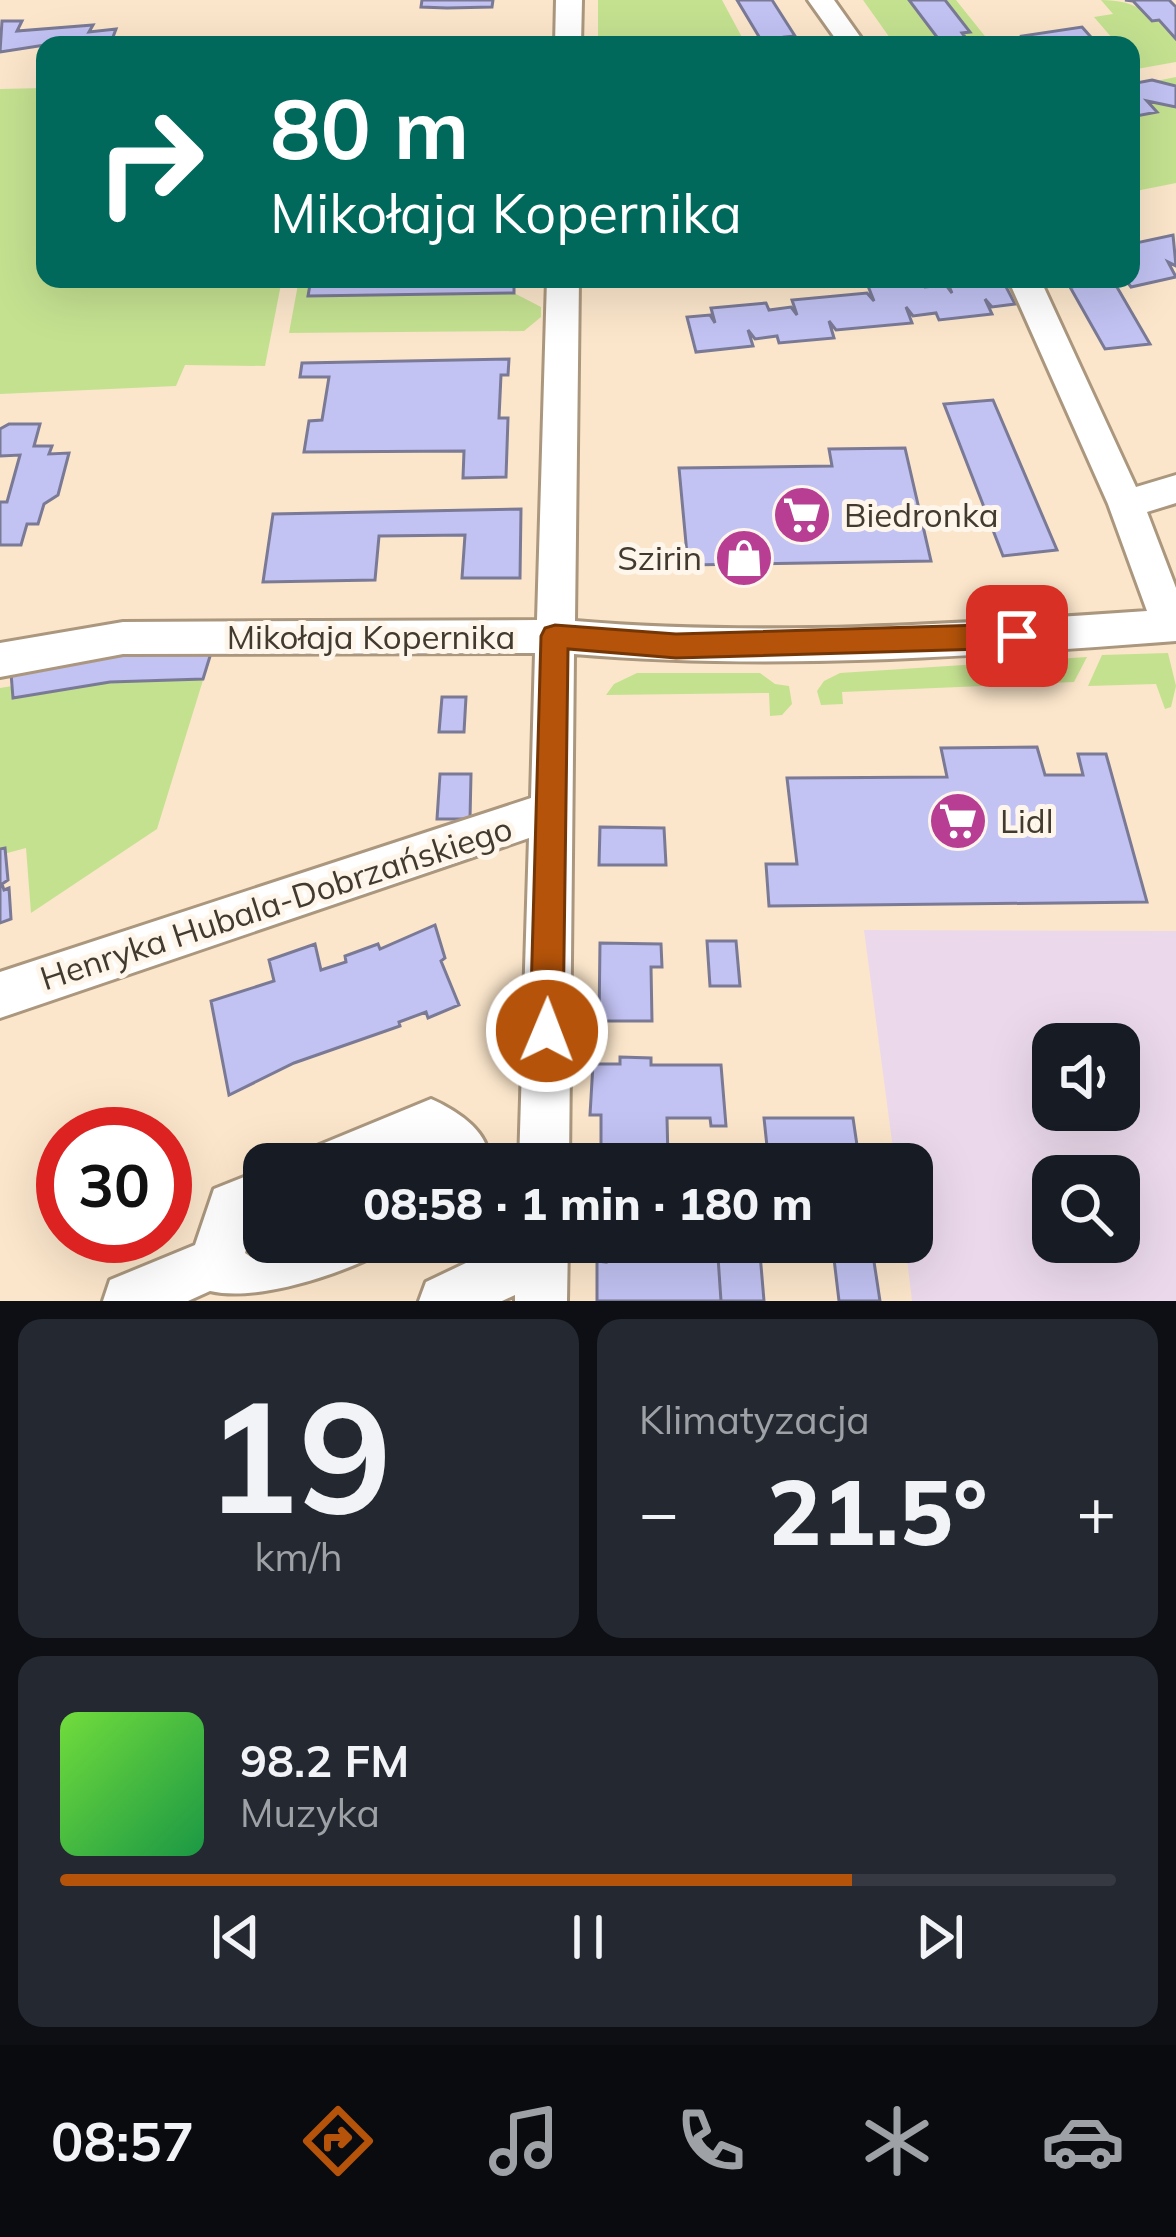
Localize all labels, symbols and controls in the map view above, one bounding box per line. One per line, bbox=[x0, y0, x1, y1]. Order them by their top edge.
text: 80 m bbox=[270, 75, 469, 180]
icon: right bbox=[72, 84, 228, 240]
text: Mikołaja Kopernika bbox=[270, 179, 742, 247]
supermarket icon: Biedronka bbox=[771, 484, 833, 546]
place label: Biedronka bbox=[844, 494, 999, 535]
shop icon: Szirin bbox=[713, 527, 775, 589]
place label: Szirin bbox=[617, 537, 702, 578]
pin bbox=[966, 585, 1068, 687]
icon: arrive bbox=[984, 603, 1050, 669]
street label: Mikołaja Kopernika bbox=[227, 616, 515, 657]
supermarket icon: Lidl bbox=[927, 790, 989, 852]
place label: Lidl bbox=[1000, 800, 1054, 841]
street label: Henryka Hubala-Dobrzańskiego bbox=[35, 807, 517, 998]
position arrow bbox=[484, 968, 610, 1094]
map controls bbox=[1032, 1023, 1140, 1263]
button: sound bbox=[1032, 1023, 1140, 1131]
speed limit sign: 30 bbox=[36, 1107, 192, 1263]
button: search bbox=[1032, 1155, 1140, 1263]
text: 08:58 · 1 min · 180 m bbox=[363, 1175, 813, 1231]
text: 19 bbox=[205, 1356, 392, 1552]
text: Klimatyzacja bbox=[639, 1395, 870, 1444]
text: 21.5° bbox=[768, 1455, 987, 1568]
text: − bbox=[639, 1470, 679, 1553]
text: + bbox=[1076, 1470, 1116, 1553]
text: km/h bbox=[254, 1532, 343, 1581]
text: 98.2 FM bbox=[240, 1732, 409, 1788]
text: Muzyka bbox=[240, 1788, 380, 1837]
icon: previous bbox=[203, 1904, 269, 1970]
icon: pause bbox=[555, 1904, 621, 1970]
icon: next bbox=[907, 1904, 973, 1970]
icon: directions bbox=[296, 2099, 380, 2183]
icon: music bbox=[482, 2099, 566, 2183]
icon: phone bbox=[669, 2099, 753, 2183]
icon: climate bbox=[855, 2099, 939, 2183]
icon: car bbox=[1041, 2099, 1125, 2183]
text: 08:57 bbox=[51, 2107, 194, 2175]

